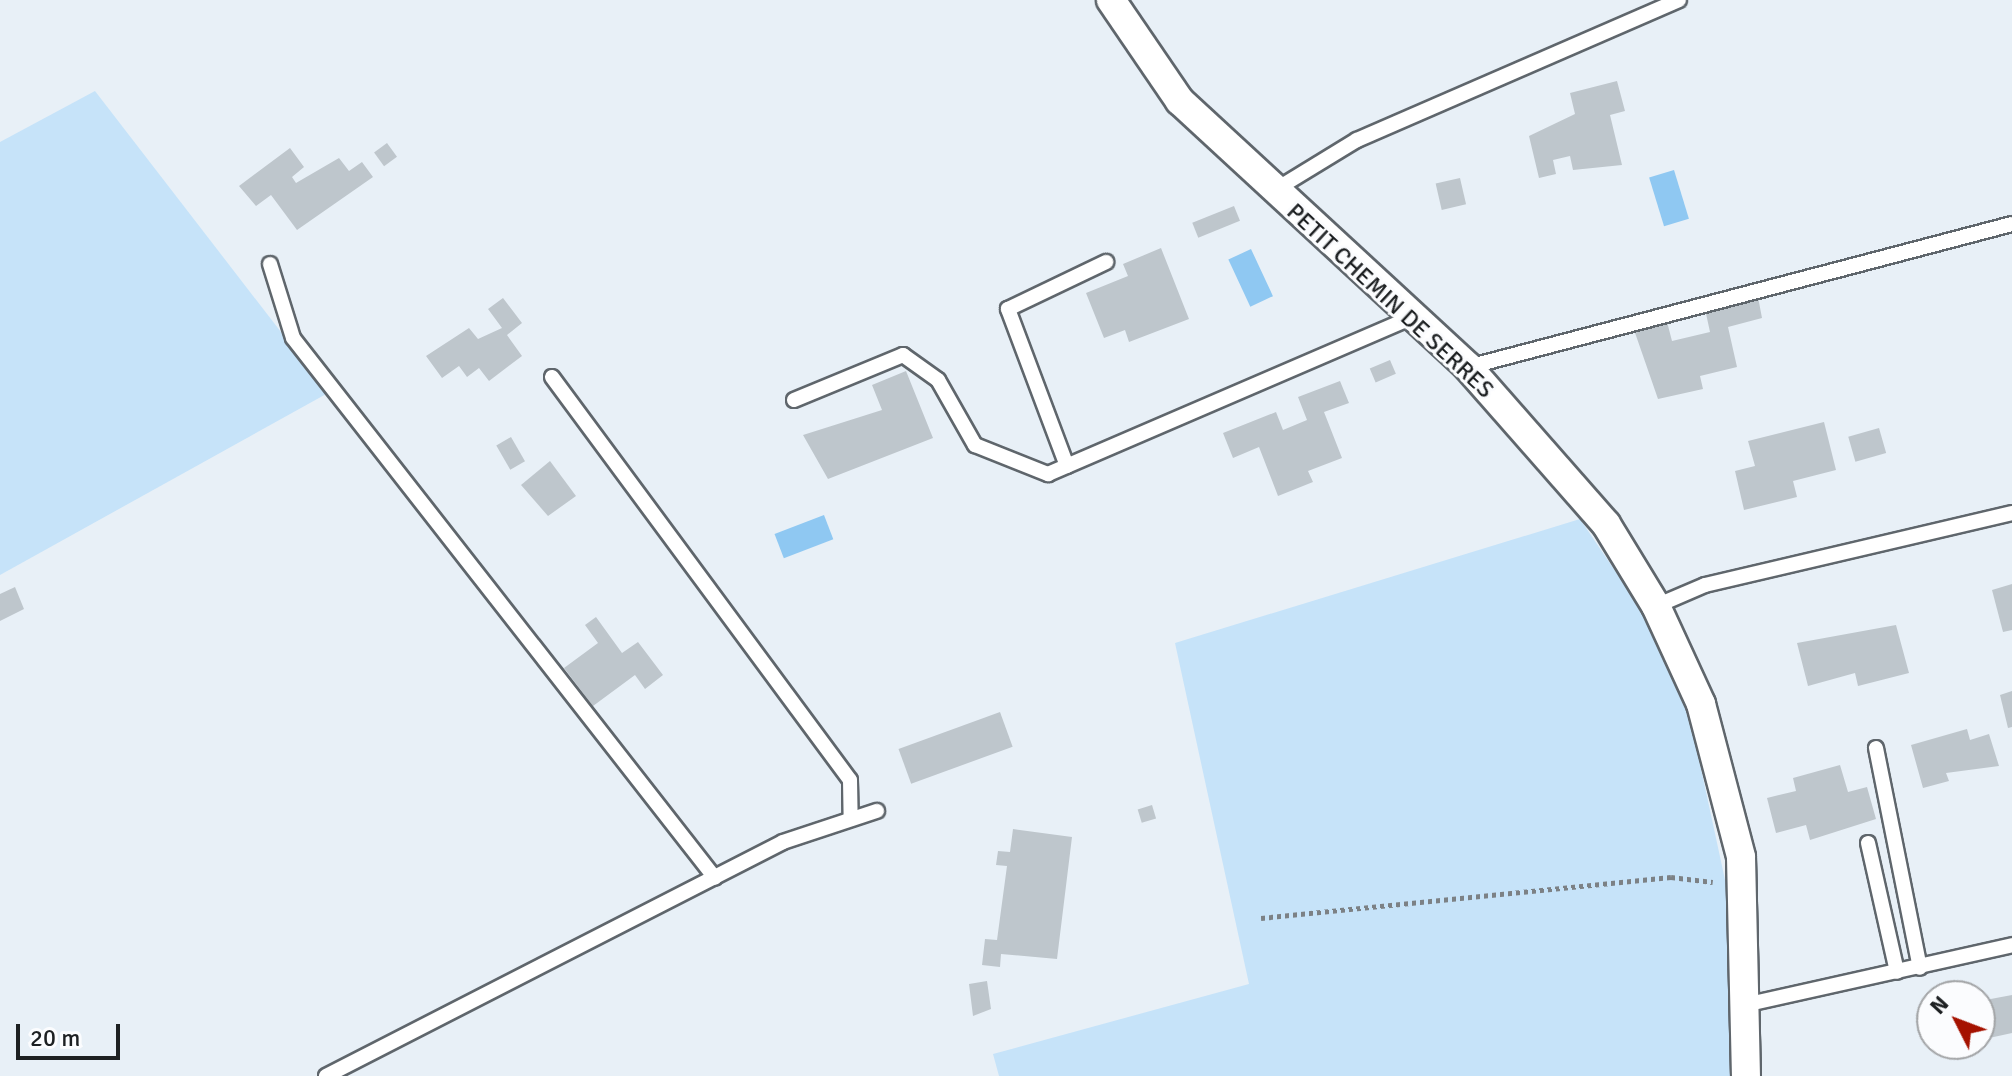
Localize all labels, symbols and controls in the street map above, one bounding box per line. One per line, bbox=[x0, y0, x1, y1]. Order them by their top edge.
street label: PETIT CHEMIN DE SERRES bbox=[1281, 198, 1499, 404]
north arrow bbox=[1916, 980, 1996, 1060]
text: N bbox=[1924, 990, 1954, 1020]
scale bar bbox=[20, 1008, 124, 1058]
text: 20 m bbox=[30, 1023, 80, 1053]

